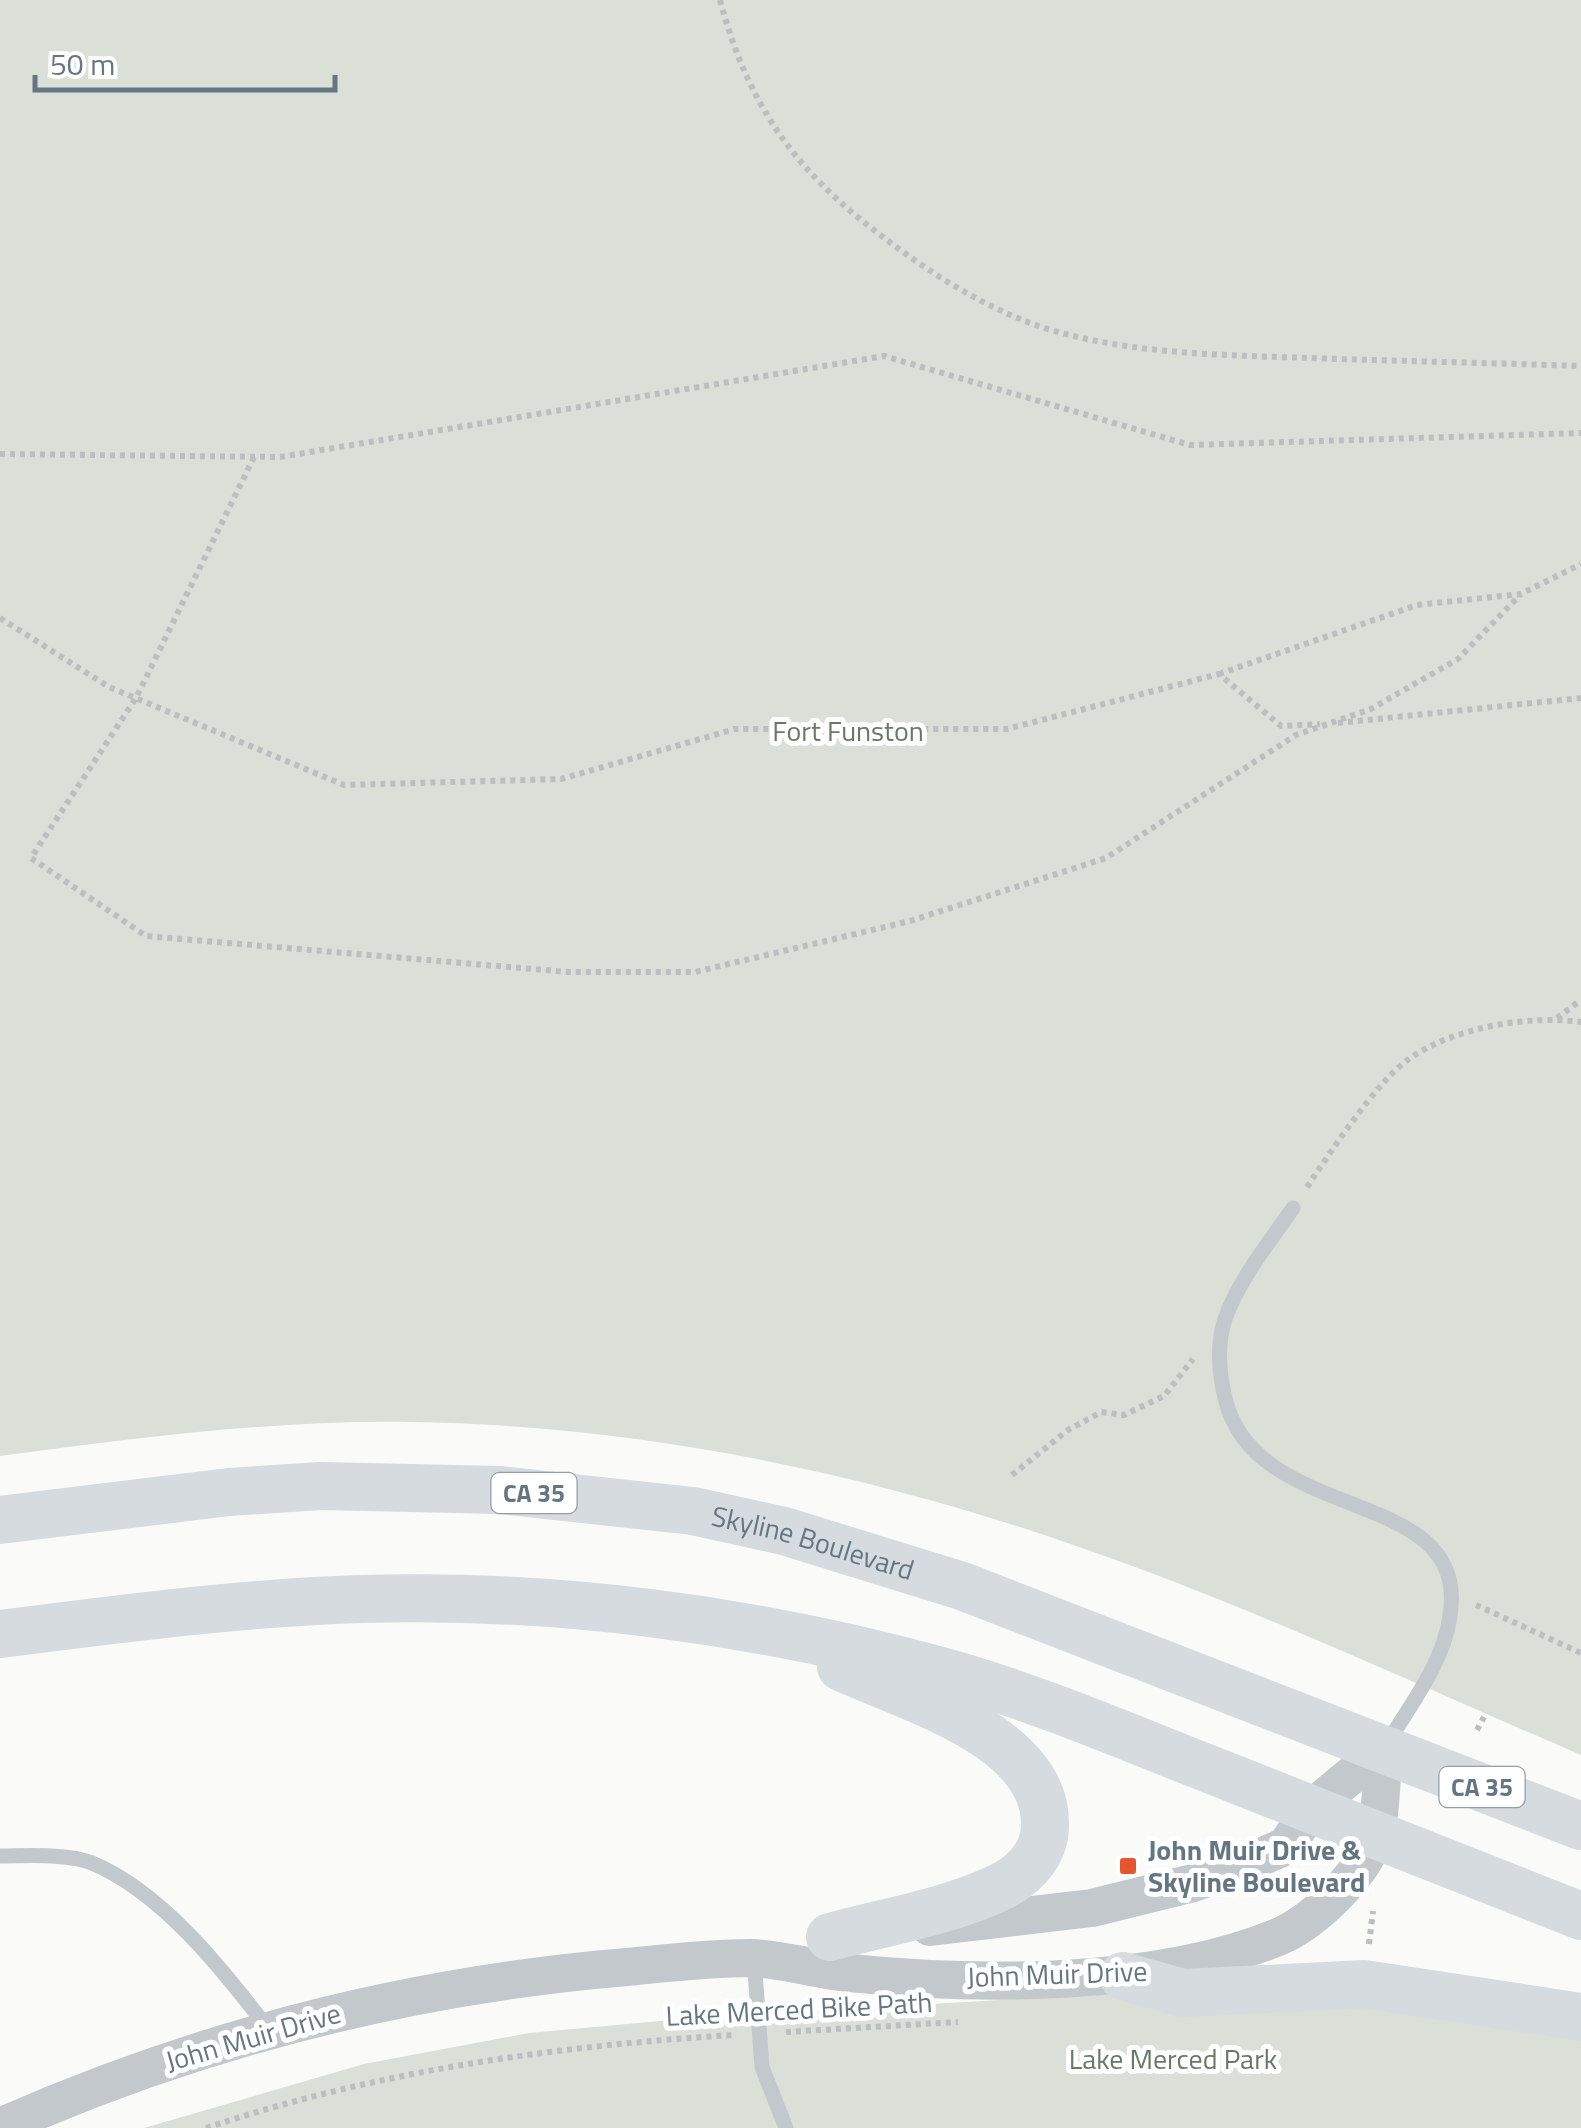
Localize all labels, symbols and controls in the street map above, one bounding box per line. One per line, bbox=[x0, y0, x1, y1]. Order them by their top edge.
scale bar bbox=[35, 30, 335, 92]
text: 50 m bbox=[50, 41, 115, 87]
park label: Fort Funston bbox=[772, 709, 924, 752]
road number: CA 35 bbox=[492, 1473, 576, 1513]
street label: Skyline Boulevard bbox=[708, 1494, 920, 1591]
road number: CA 35 bbox=[1440, 1767, 1524, 1807]
place label: John Muir Drive & Skyline Boulevard bbox=[1148, 1828, 1365, 1903]
marker: John Muir Drive & Skyline Boulevard bbox=[1117, 1855, 1139, 1877]
street label: John Muir Drive bbox=[966, 1949, 1148, 1998]
street label: Lake Merced Bike Path bbox=[665, 1980, 933, 2037]
street label: John Muir Drive bbox=[160, 1991, 346, 2082]
park label: Lake Merced Park bbox=[1069, 2037, 1277, 2080]

